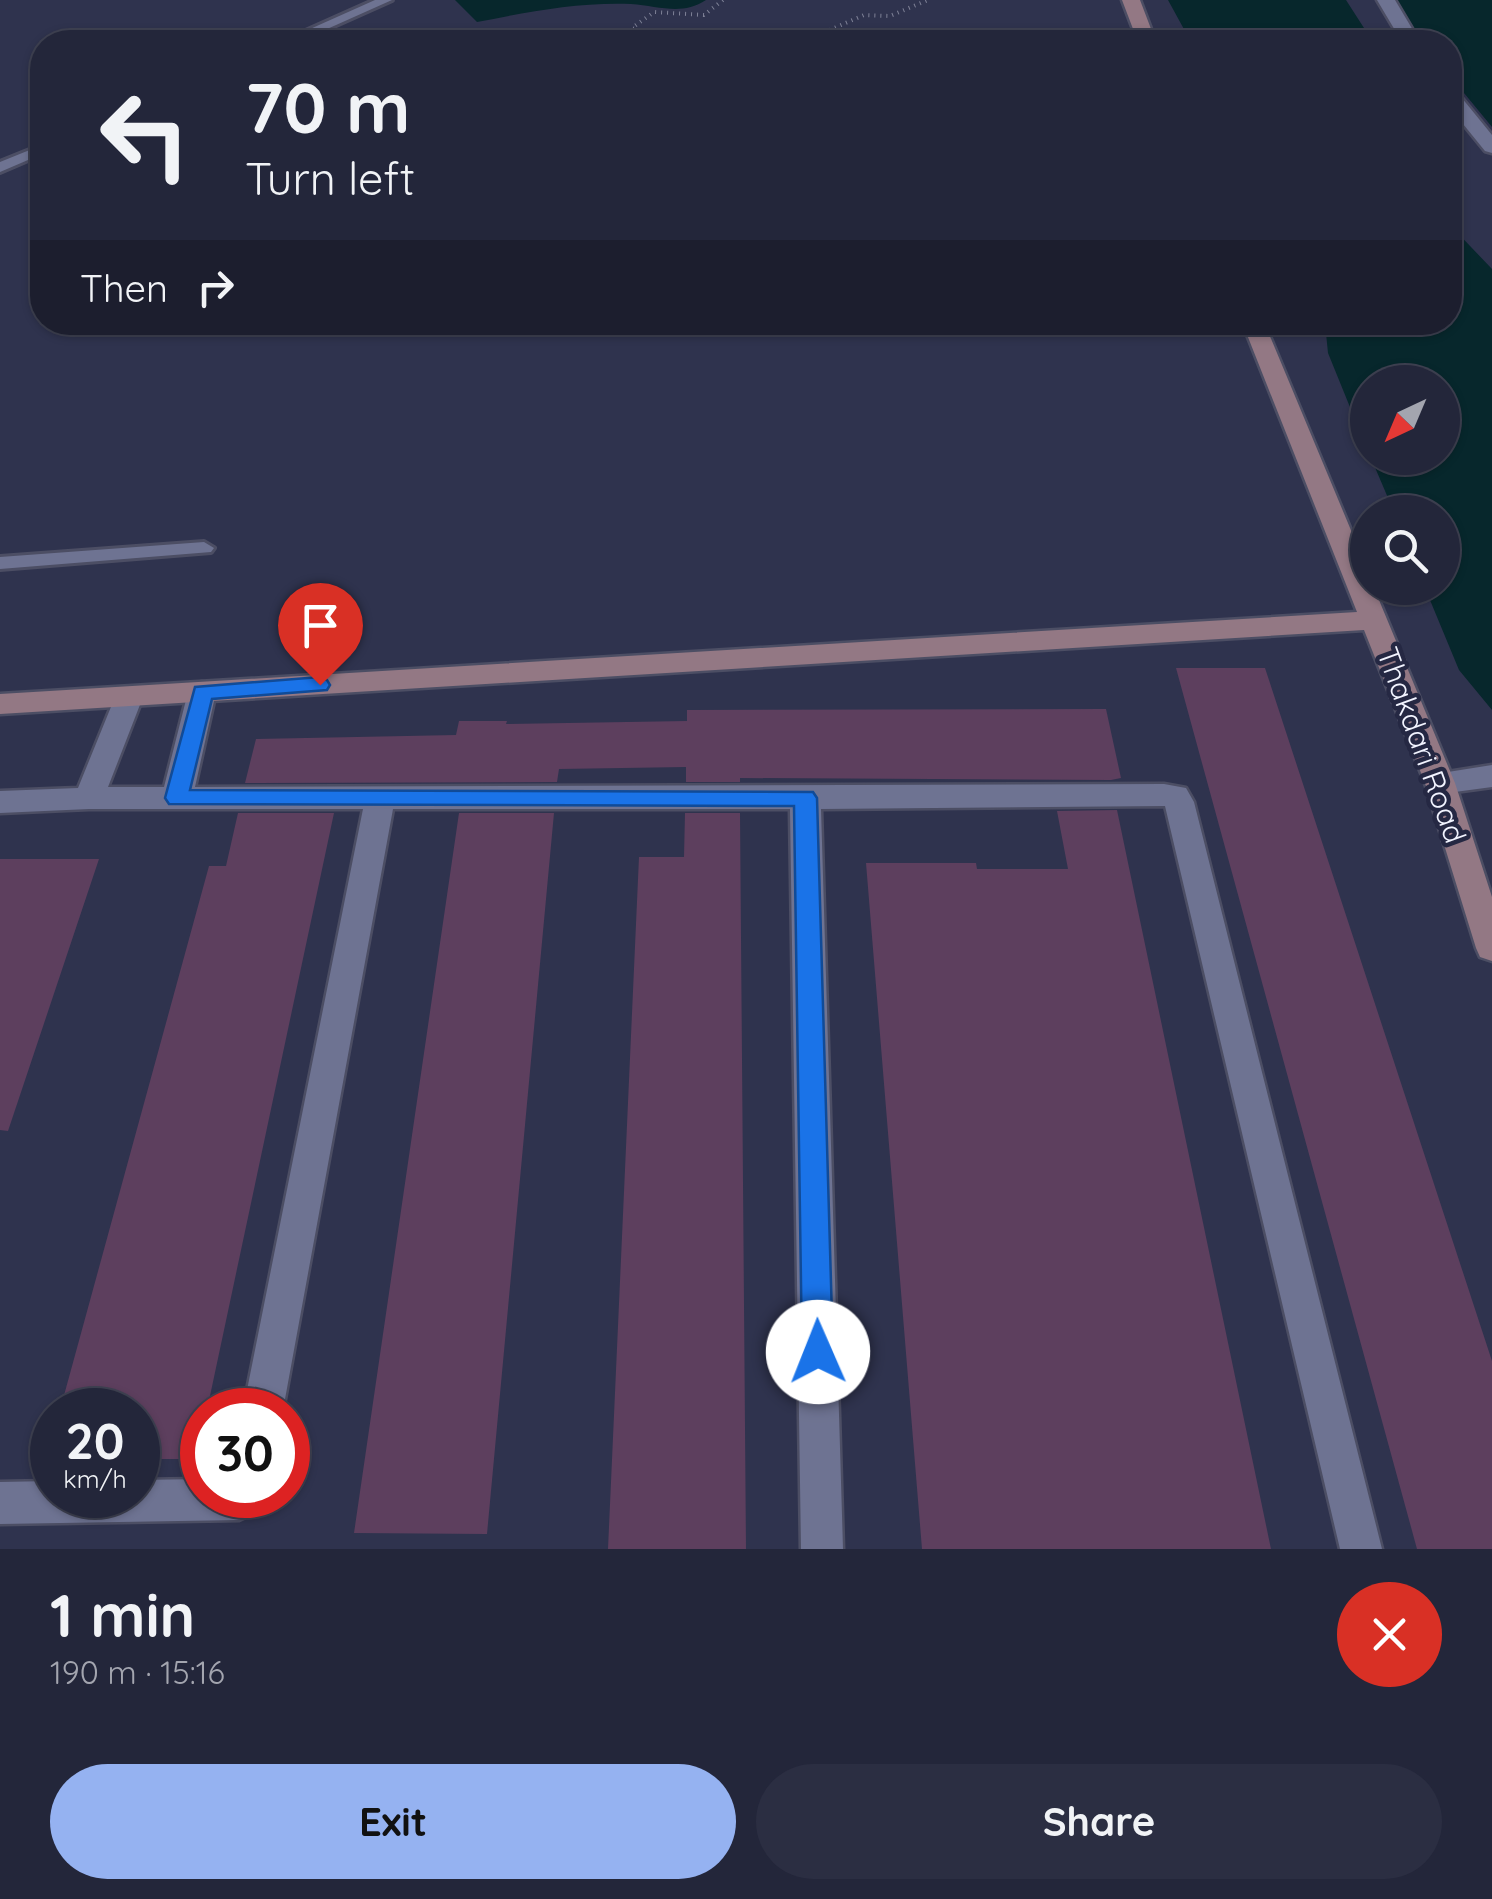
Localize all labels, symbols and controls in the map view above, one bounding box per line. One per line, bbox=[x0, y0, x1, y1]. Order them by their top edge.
text: 70 m bbox=[245, 63, 411, 151]
icon: left bbox=[80, 70, 210, 200]
text: Turn left bbox=[245, 150, 415, 206]
icon: right bbox=[188, 260, 243, 315]
text: Then bbox=[80, 264, 168, 312]
north arrow bbox=[1350, 365, 1460, 475]
map controls bbox=[1350, 365, 1460, 605]
button: search bbox=[1350, 495, 1460, 605]
pin bbox=[278, 583, 363, 686]
icon: arrive bbox=[293, 598, 348, 653]
street label: Thakdari Road bbox=[1369, 642, 1475, 848]
position arrow bbox=[766, 1300, 870, 1404]
speed limit sign: 30 bbox=[180, 1388, 310, 1518]
text: 20 bbox=[65, 1409, 125, 1472]
text: km/h bbox=[63, 1463, 127, 1494]
text: 1 min bbox=[50, 1577, 195, 1652]
button: close bbox=[1337, 1582, 1442, 1687]
text: 190 m · 15:16 bbox=[50, 1652, 225, 1692]
button: Exit bbox=[50, 1764, 736, 1879]
button: Share bbox=[756, 1764, 1442, 1879]

